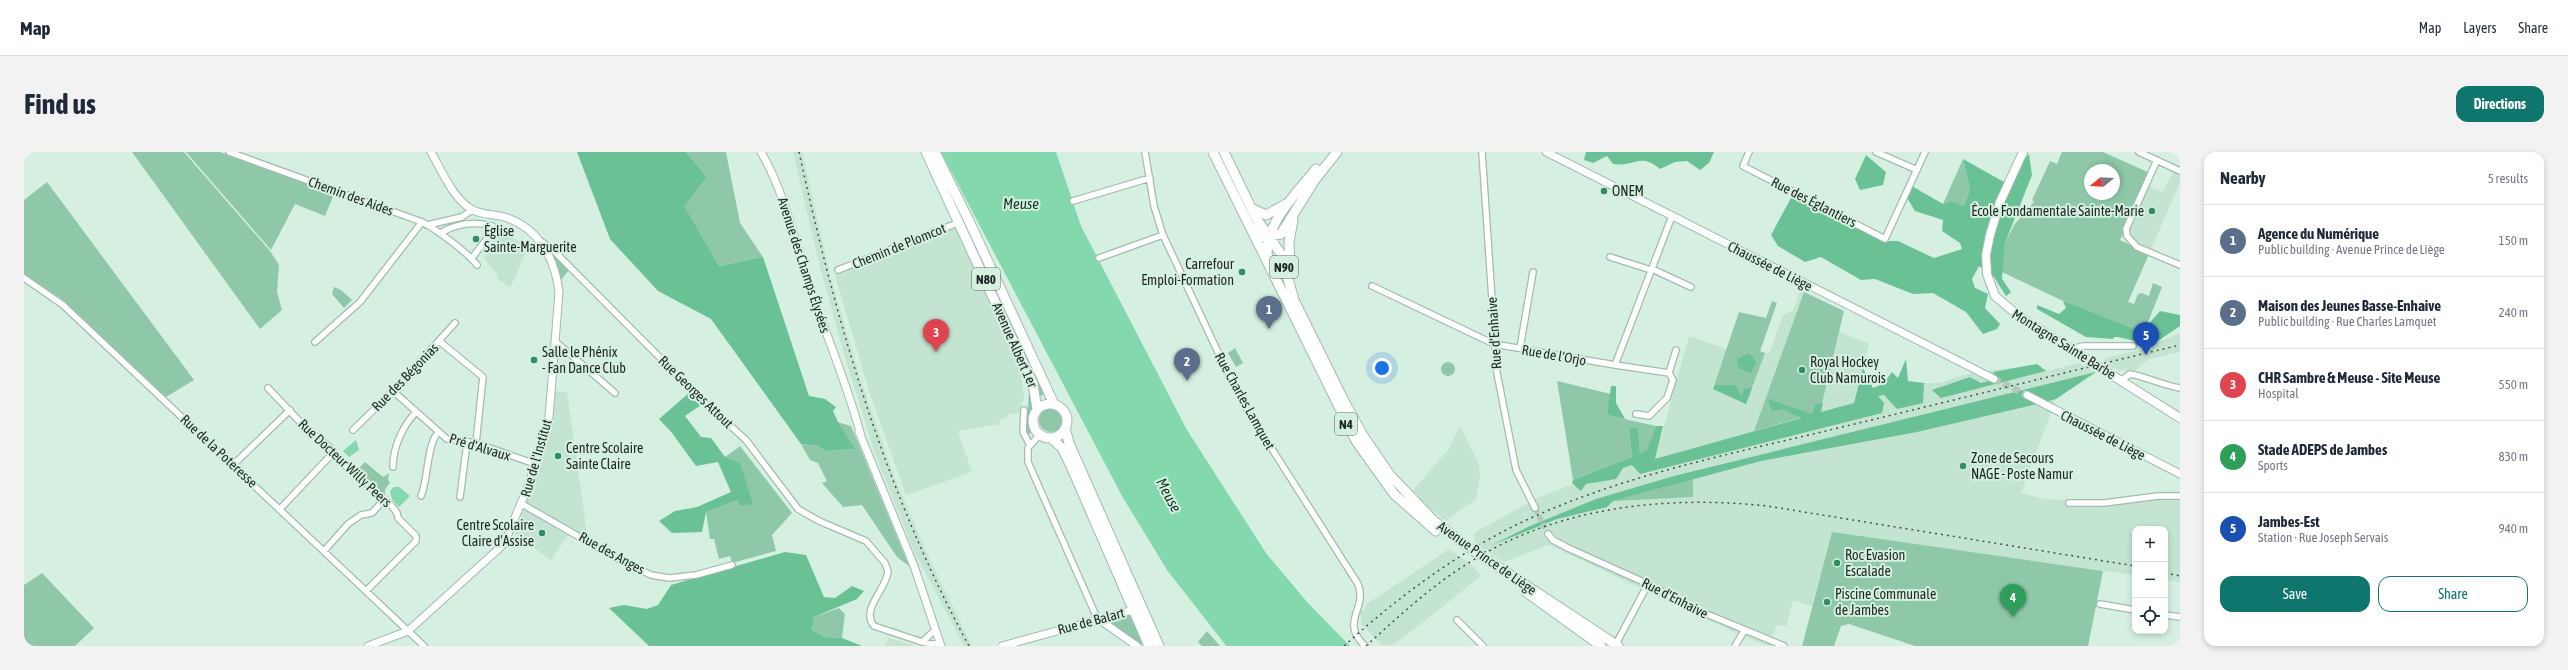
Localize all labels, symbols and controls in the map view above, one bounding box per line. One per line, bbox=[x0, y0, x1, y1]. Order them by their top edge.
text: Map bbox=[20, 17, 51, 39]
text: Map bbox=[2419, 20, 2441, 36]
text: Layers bbox=[2463, 20, 2496, 36]
text: Share bbox=[2518, 20, 2548, 36]
button: Directions bbox=[2456, 86, 2544, 122]
text: Find us bbox=[24, 88, 96, 120]
north arrow bbox=[2084, 164, 2120, 200]
text: Nearby bbox=[2220, 168, 2266, 188]
text: 5 results bbox=[2488, 171, 2528, 186]
street label: Chemin des Aides bbox=[306, 173, 396, 219]
street label: Rue des Églantiers bbox=[1769, 174, 1859, 230]
place label: ONEM bbox=[1612, 183, 1644, 199]
marker: ONEM bbox=[1599, 186, 1609, 196]
street label: Avenue des Champs Élysées bbox=[775, 195, 833, 335]
water label: Meuse bbox=[1003, 195, 1039, 212]
place label: École Fondamentale Sainte-Marie bbox=[1971, 203, 2144, 219]
marker: École Fondamentale Sainte-Marie bbox=[2147, 206, 2157, 216]
street label: Chemin de Plomcot bbox=[850, 220, 948, 272]
place label: Église Sainte-Marguerite bbox=[484, 223, 576, 255]
text: Agence du Numérique bbox=[2258, 225, 2379, 242]
text: 1 bbox=[2230, 233, 2236, 248]
text: 150 m bbox=[2499, 233, 2528, 248]
marker: Église Sainte-Marguerite bbox=[471, 234, 481, 244]
street label: Chaussée de Liège bbox=[1725, 238, 1815, 294]
text: Public building · Avenue Prince de Liège bbox=[2258, 242, 2445, 257]
place label: Carrefour Emploi-Formation bbox=[1141, 256, 1235, 288]
road number: N90 bbox=[1270, 256, 1298, 278]
marker: Carrefour Emploi-Formation bbox=[1237, 267, 1247, 277]
road number: N80 bbox=[972, 268, 1000, 290]
pin: 1 bbox=[1256, 296, 1282, 329]
street label: Rue d'Enhaive bbox=[1484, 296, 1504, 370]
text: Maison des Jeunes Basse-Enhaive bbox=[2258, 297, 2441, 314]
street label: Avenue Albert 1er bbox=[989, 300, 1041, 391]
text: 2 bbox=[2230, 305, 2236, 320]
text: 240 m bbox=[2499, 305, 2528, 320]
street label: Montagne Sainte Barbe bbox=[2009, 306, 2119, 382]
text: Public building · Rue Charles Lamquet bbox=[2258, 314, 2437, 329]
pin: 3 bbox=[923, 319, 949, 352]
pin: 5 bbox=[2133, 322, 2159, 355]
street label: Rue des Bégonias bbox=[368, 340, 442, 414]
street label: Rue de l'Orjo bbox=[1521, 341, 1587, 369]
place label: Salle le Phénix - Fan Dance Club bbox=[542, 344, 626, 376]
pin: 2 bbox=[1174, 348, 1200, 381]
street label: Rue Charles Lamquet bbox=[1212, 350, 1278, 452]
street label: Rue Georges Attout bbox=[655, 353, 737, 431]
place label: Royal Hockey Club Namurois bbox=[1810, 354, 1886, 386]
marker: Salle le Phénix - Fan Dance Club bbox=[529, 355, 539, 365]
your location bbox=[1372, 358, 1392, 378]
marker: Royal Hockey Club Namurois bbox=[1797, 365, 1807, 375]
text: CHR Sambre & Meuse - Site Meuse bbox=[2258, 369, 2440, 386]
text: 3 bbox=[2230, 377, 2236, 392]
text: 550 m bbox=[2499, 377, 2528, 392]
text: Hospital bbox=[2258, 386, 2299, 401]
street label: Chaussée de Liège bbox=[2058, 407, 2148, 463]
street label: Rue de la Poteresse bbox=[177, 411, 261, 491]
road number: N4 bbox=[1335, 413, 1357, 435]
street label: Rue Docteur Willy Peers bbox=[295, 416, 395, 510]
street label: Rue de l'Institut bbox=[517, 417, 555, 499]
street label: Pré d'Alvaux bbox=[447, 430, 513, 464]
place label: Centre Scolaire Sainte Claire bbox=[566, 440, 643, 472]
text: Stade ADEPS de Jambes bbox=[2258, 441, 2387, 458]
text: 4 bbox=[2230, 449, 2236, 464]
text: 830 m bbox=[2499, 449, 2528, 464]
place label: Zone de Secours NAGE - Poste Namur bbox=[1971, 450, 2074, 482]
marker: Centre Scolaire Sainte Claire bbox=[553, 451, 563, 461]
text: Sports bbox=[2258, 458, 2288, 473]
marker: Zone de Secours NAGE - Poste Namur bbox=[1958, 461, 1968, 471]
water label: Meuse bbox=[1153, 475, 1185, 515]
text: Jambes-Est bbox=[2258, 513, 2320, 530]
place label: Centre Scolaire Claire d'Assise bbox=[457, 517, 534, 549]
street label: Avenue Prince de Liège bbox=[1434, 518, 1540, 598]
text: 5 bbox=[2230, 521, 2236, 536]
text: 940 m bbox=[2499, 521, 2528, 536]
map controls bbox=[2132, 526, 2168, 634]
button: + bbox=[2132, 526, 2168, 562]
marker: Centre Scolaire Claire d'Assise bbox=[537, 528, 547, 538]
street label: Rue des Anges bbox=[576, 528, 648, 578]
text: Station · Rue Joseph Servais bbox=[2258, 530, 2388, 545]
place label: Roc Evasion Escalade bbox=[1845, 547, 1905, 579]
marker: Roc Evasion Escalade bbox=[1832, 558, 1842, 568]
button: − bbox=[2132, 562, 2168, 598]
street label: Rue d'Enhaive bbox=[1639, 574, 1711, 622]
button: Save bbox=[2220, 576, 2370, 612]
button: Share bbox=[2378, 576, 2528, 612]
pin: 4 bbox=[2000, 584, 2026, 617]
place label: Piscine Communale de Jambes bbox=[1835, 586, 1936, 618]
marker: Piscine Communale de Jambes bbox=[1822, 597, 1832, 607]
button: locate bbox=[2132, 598, 2168, 634]
street label: Rue de Balart bbox=[1056, 604, 1126, 638]

